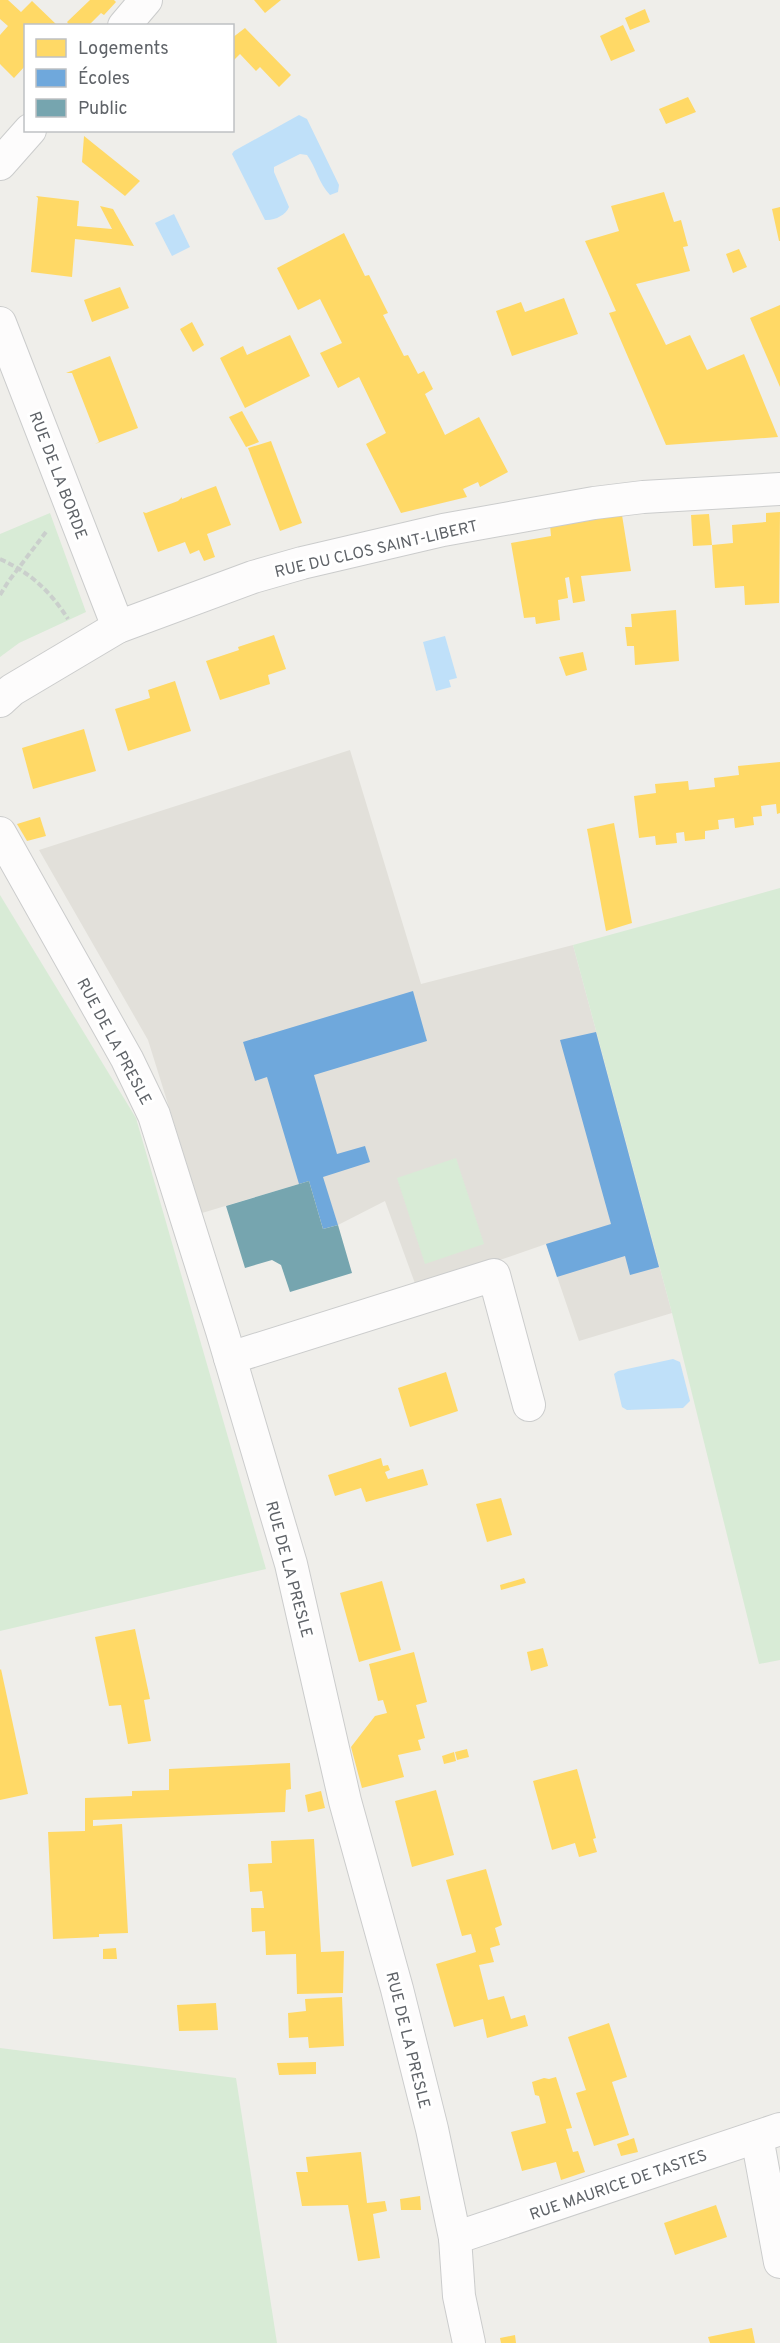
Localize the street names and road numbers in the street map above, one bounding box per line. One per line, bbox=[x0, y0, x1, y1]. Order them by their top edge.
street label: RUE DE LA BORDE bbox=[24, 409, 91, 542]
street label: RUE DU CLOS SAINT-LIBERT bbox=[273, 517, 480, 583]
street label: RUE DE LA PRESLE bbox=[71, 975, 155, 1109]
street label: RUE DE LA PRESLE bbox=[260, 1499, 316, 1640]
street label: RUE DE LA PRESLE bbox=[380, 1970, 434, 2111]
street label: RUE MAURICE DE TASTES bbox=[527, 2146, 710, 2226]

